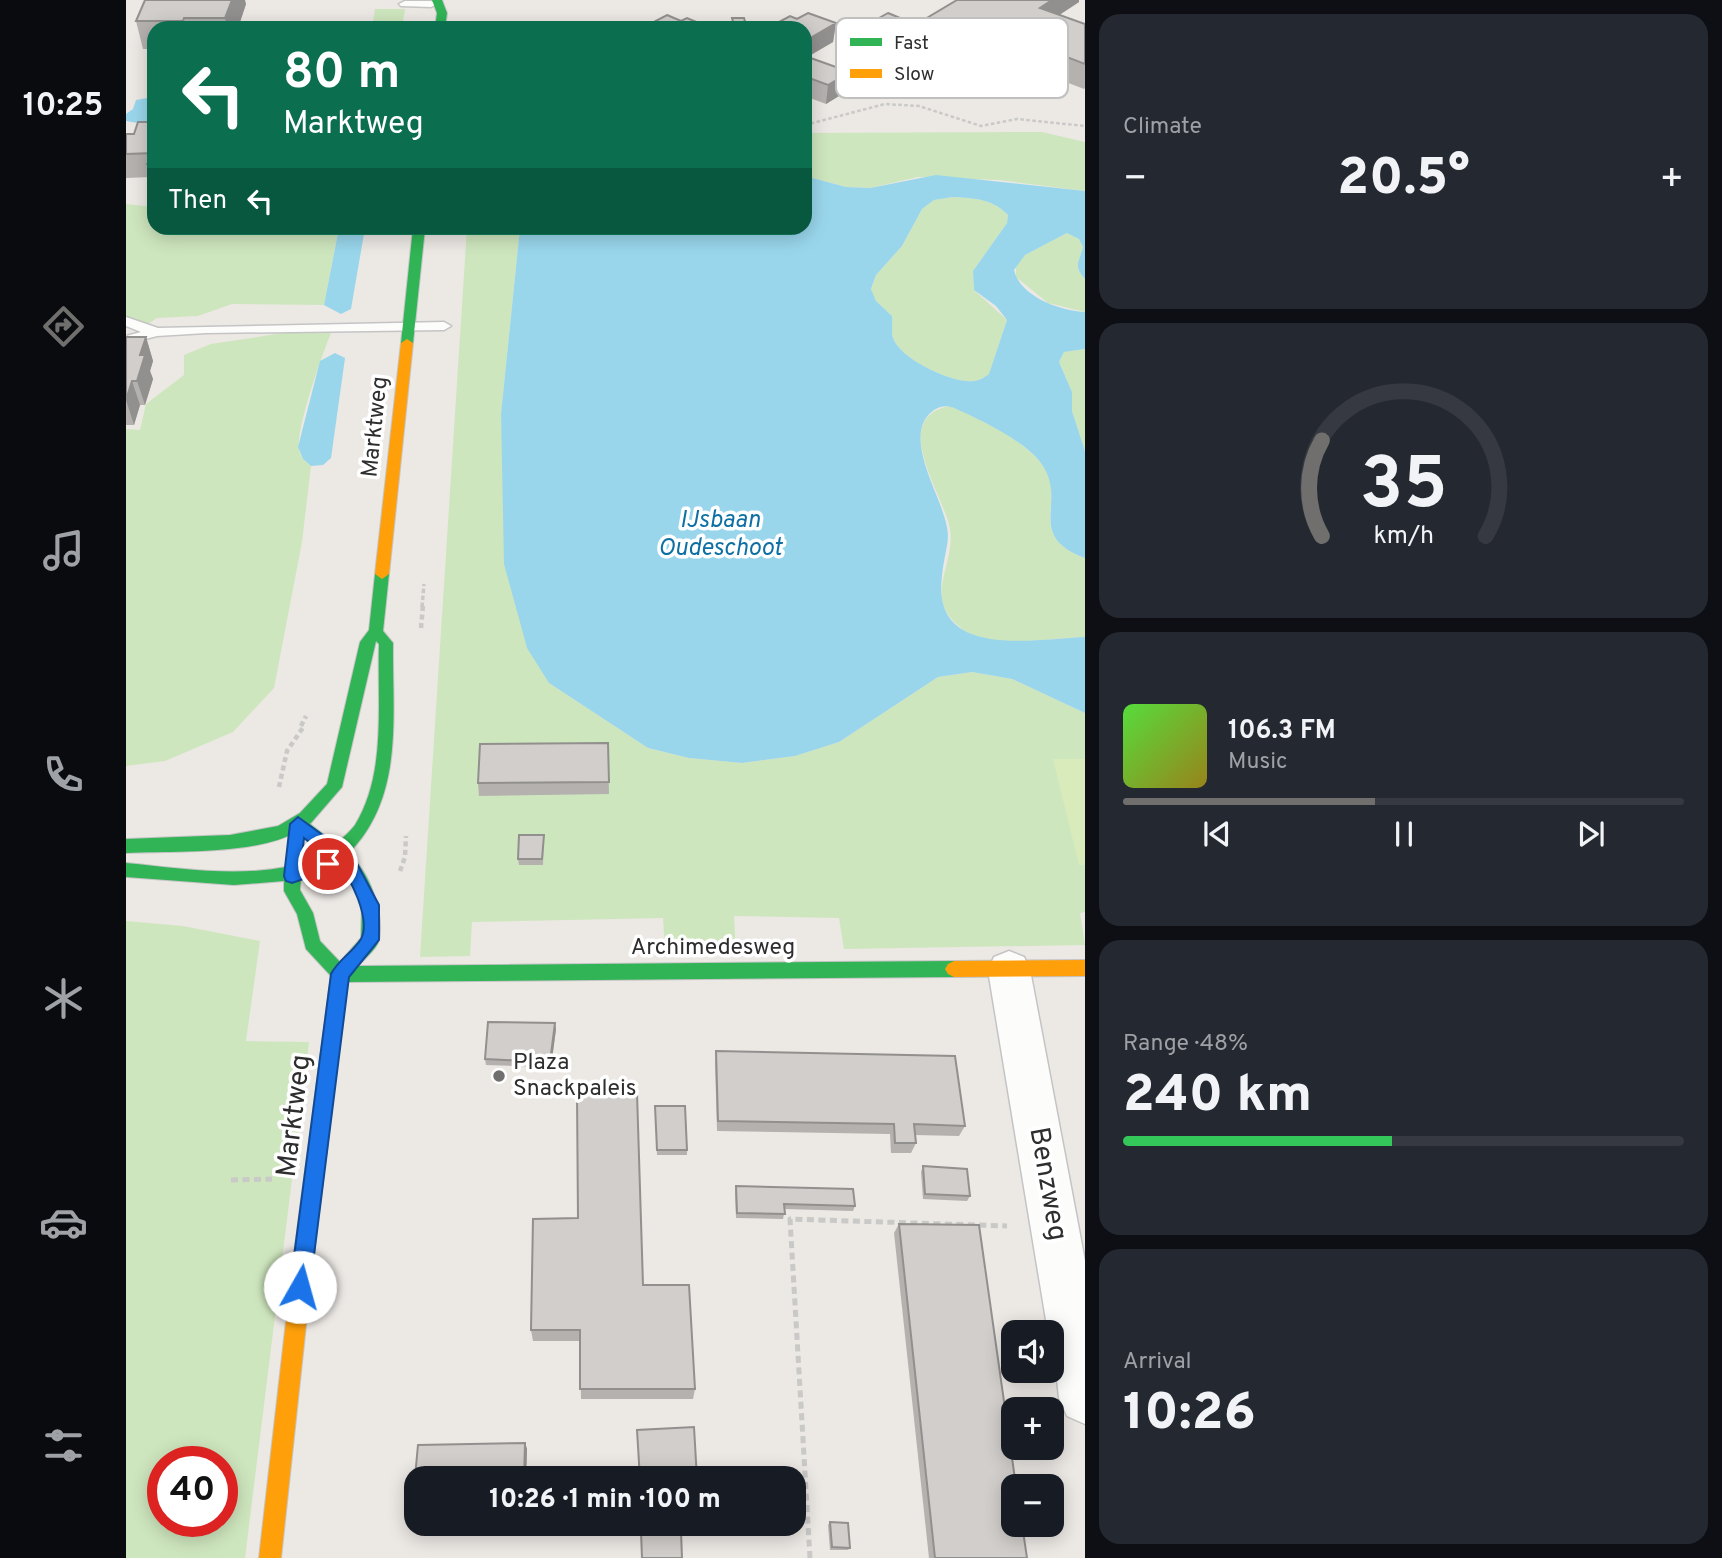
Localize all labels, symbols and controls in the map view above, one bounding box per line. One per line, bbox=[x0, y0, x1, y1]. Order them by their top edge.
legend bbox=[836, 18, 1068, 98]
text: Fast bbox=[894, 32, 929, 56]
text: 80 m bbox=[283, 44, 400, 106]
icon: left bbox=[168, 49, 259, 140]
text: Slow bbox=[894, 63, 934, 87]
text: 10:25 bbox=[23, 87, 103, 127]
text: Marktweg bbox=[283, 105, 424, 145]
text: Climate bbox=[1123, 113, 1202, 142]
text: 20.5° bbox=[1337, 147, 1470, 213]
text: − bbox=[1123, 156, 1148, 205]
text: + bbox=[1659, 156, 1684, 205]
icon: left bbox=[241, 182, 279, 220]
text: Then bbox=[168, 185, 227, 218]
icon: directions bbox=[39, 302, 88, 351]
street label: Marktweg bbox=[356, 375, 396, 479]
text: 35 bbox=[1359, 443, 1448, 535]
water label: IJsbaan Oudeschoot bbox=[658, 506, 784, 564]
text: km/h bbox=[1373, 521, 1434, 553]
icon: music bbox=[39, 526, 88, 575]
text: 106.3 FM bbox=[1228, 715, 1336, 748]
text: Music bbox=[1228, 748, 1288, 777]
icon: phone bbox=[39, 750, 88, 799]
icon: previous bbox=[1198, 815, 1236, 853]
icon: pause bbox=[1385, 815, 1423, 853]
icon: next bbox=[1572, 815, 1610, 853]
pin bbox=[298, 834, 358, 894]
icon: arrive bbox=[309, 845, 347, 883]
street label: Archimedesweg bbox=[631, 934, 795, 963]
icon: climate bbox=[39, 974, 88, 1023]
text: Range · 48% bbox=[1123, 1030, 1248, 1059]
place label: Plaza Snackpaleis bbox=[513, 1049, 637, 1104]
street label: Marktweg bbox=[270, 1053, 320, 1179]
text: 240 km bbox=[1123, 1064, 1312, 1130]
marker: Plaza Snackpaleis bbox=[491, 1068, 507, 1084]
street label: Benzweg bbox=[1019, 1124, 1075, 1244]
icon: car bbox=[39, 1198, 88, 1247]
position arrow bbox=[263, 1250, 337, 1324]
map controls bbox=[1001, 1320, 1064, 1537]
button: sound bbox=[1001, 1320, 1064, 1383]
text: Arrival bbox=[1123, 1348, 1192, 1377]
text: 10:26 bbox=[1123, 1382, 1256, 1448]
button: + bbox=[1001, 1397, 1064, 1460]
icon: filters bbox=[39, 1421, 88, 1470]
speed limit sign: 40 bbox=[147, 1446, 238, 1537]
button: − bbox=[1001, 1474, 1064, 1537]
text: 10:26 · 1 min · 100 m bbox=[489, 1484, 721, 1517]

